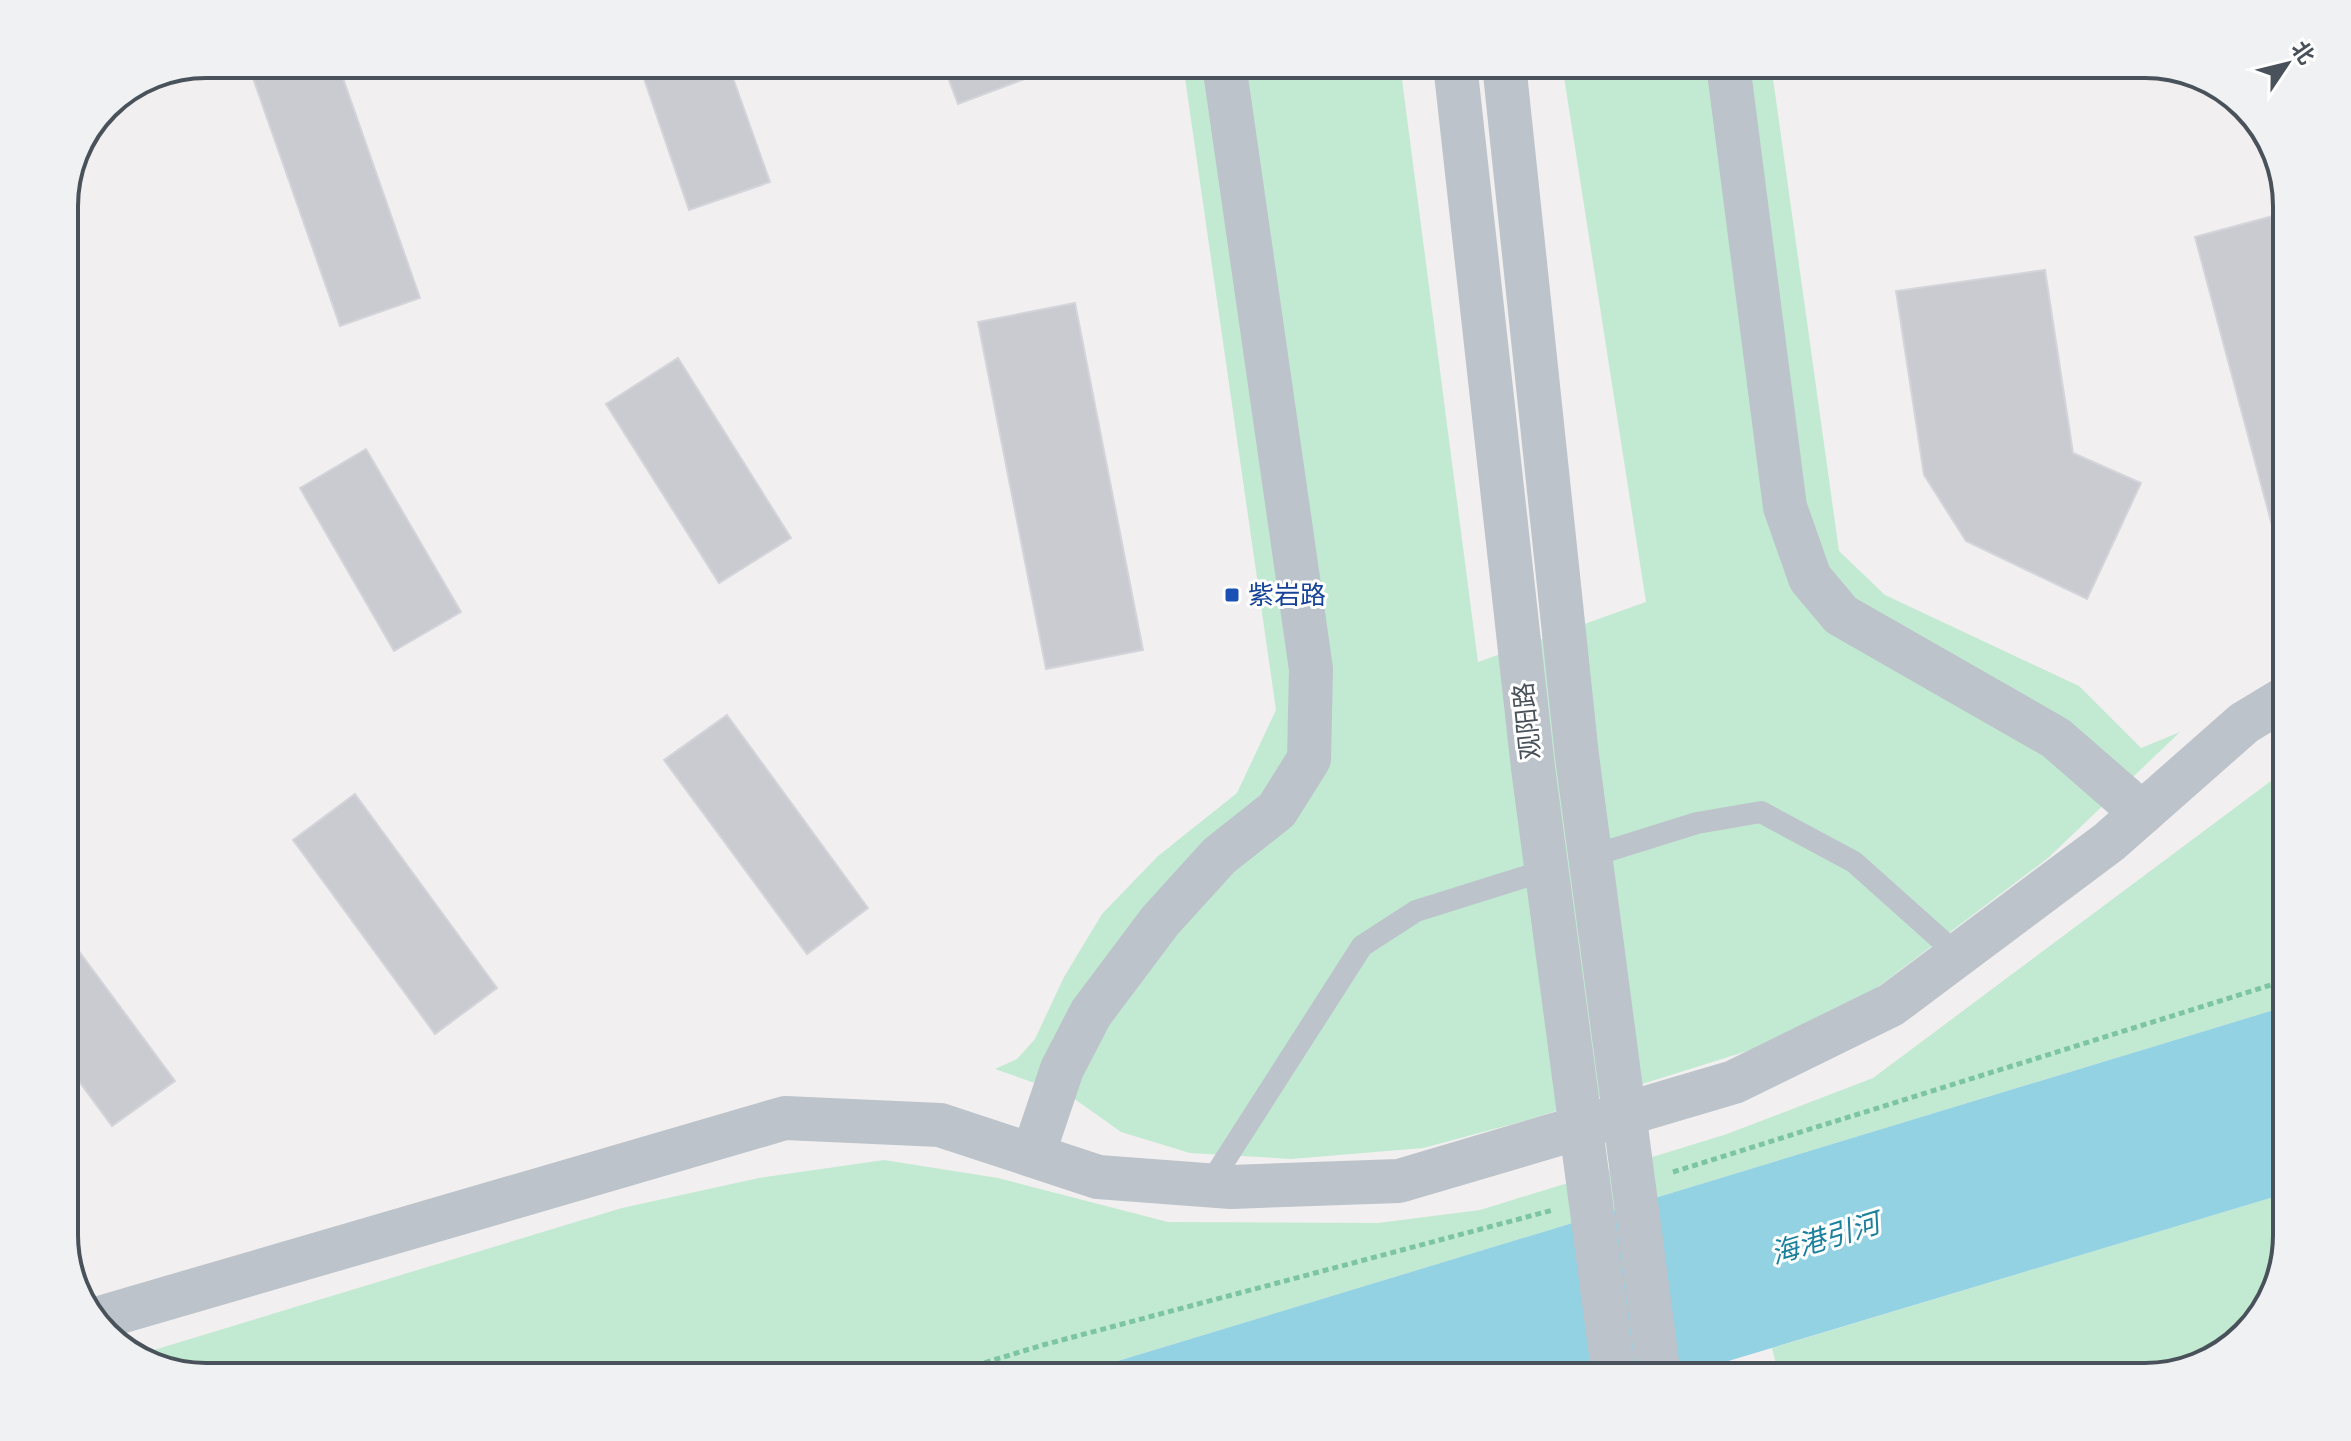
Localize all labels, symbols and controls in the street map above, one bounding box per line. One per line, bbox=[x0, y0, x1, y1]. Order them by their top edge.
north arrow bbox=[2247, 24, 2327, 104]
text: 北 bbox=[2286, 35, 2321, 70]
place label: 紫岩路 bbox=[1248, 578, 1326, 612]
marker: 紫岩路 bbox=[1223, 586, 1241, 604]
street label: 观阳路 bbox=[1506, 680, 1548, 762]
water label: 海港引河 bbox=[1766, 1203, 1889, 1272]

